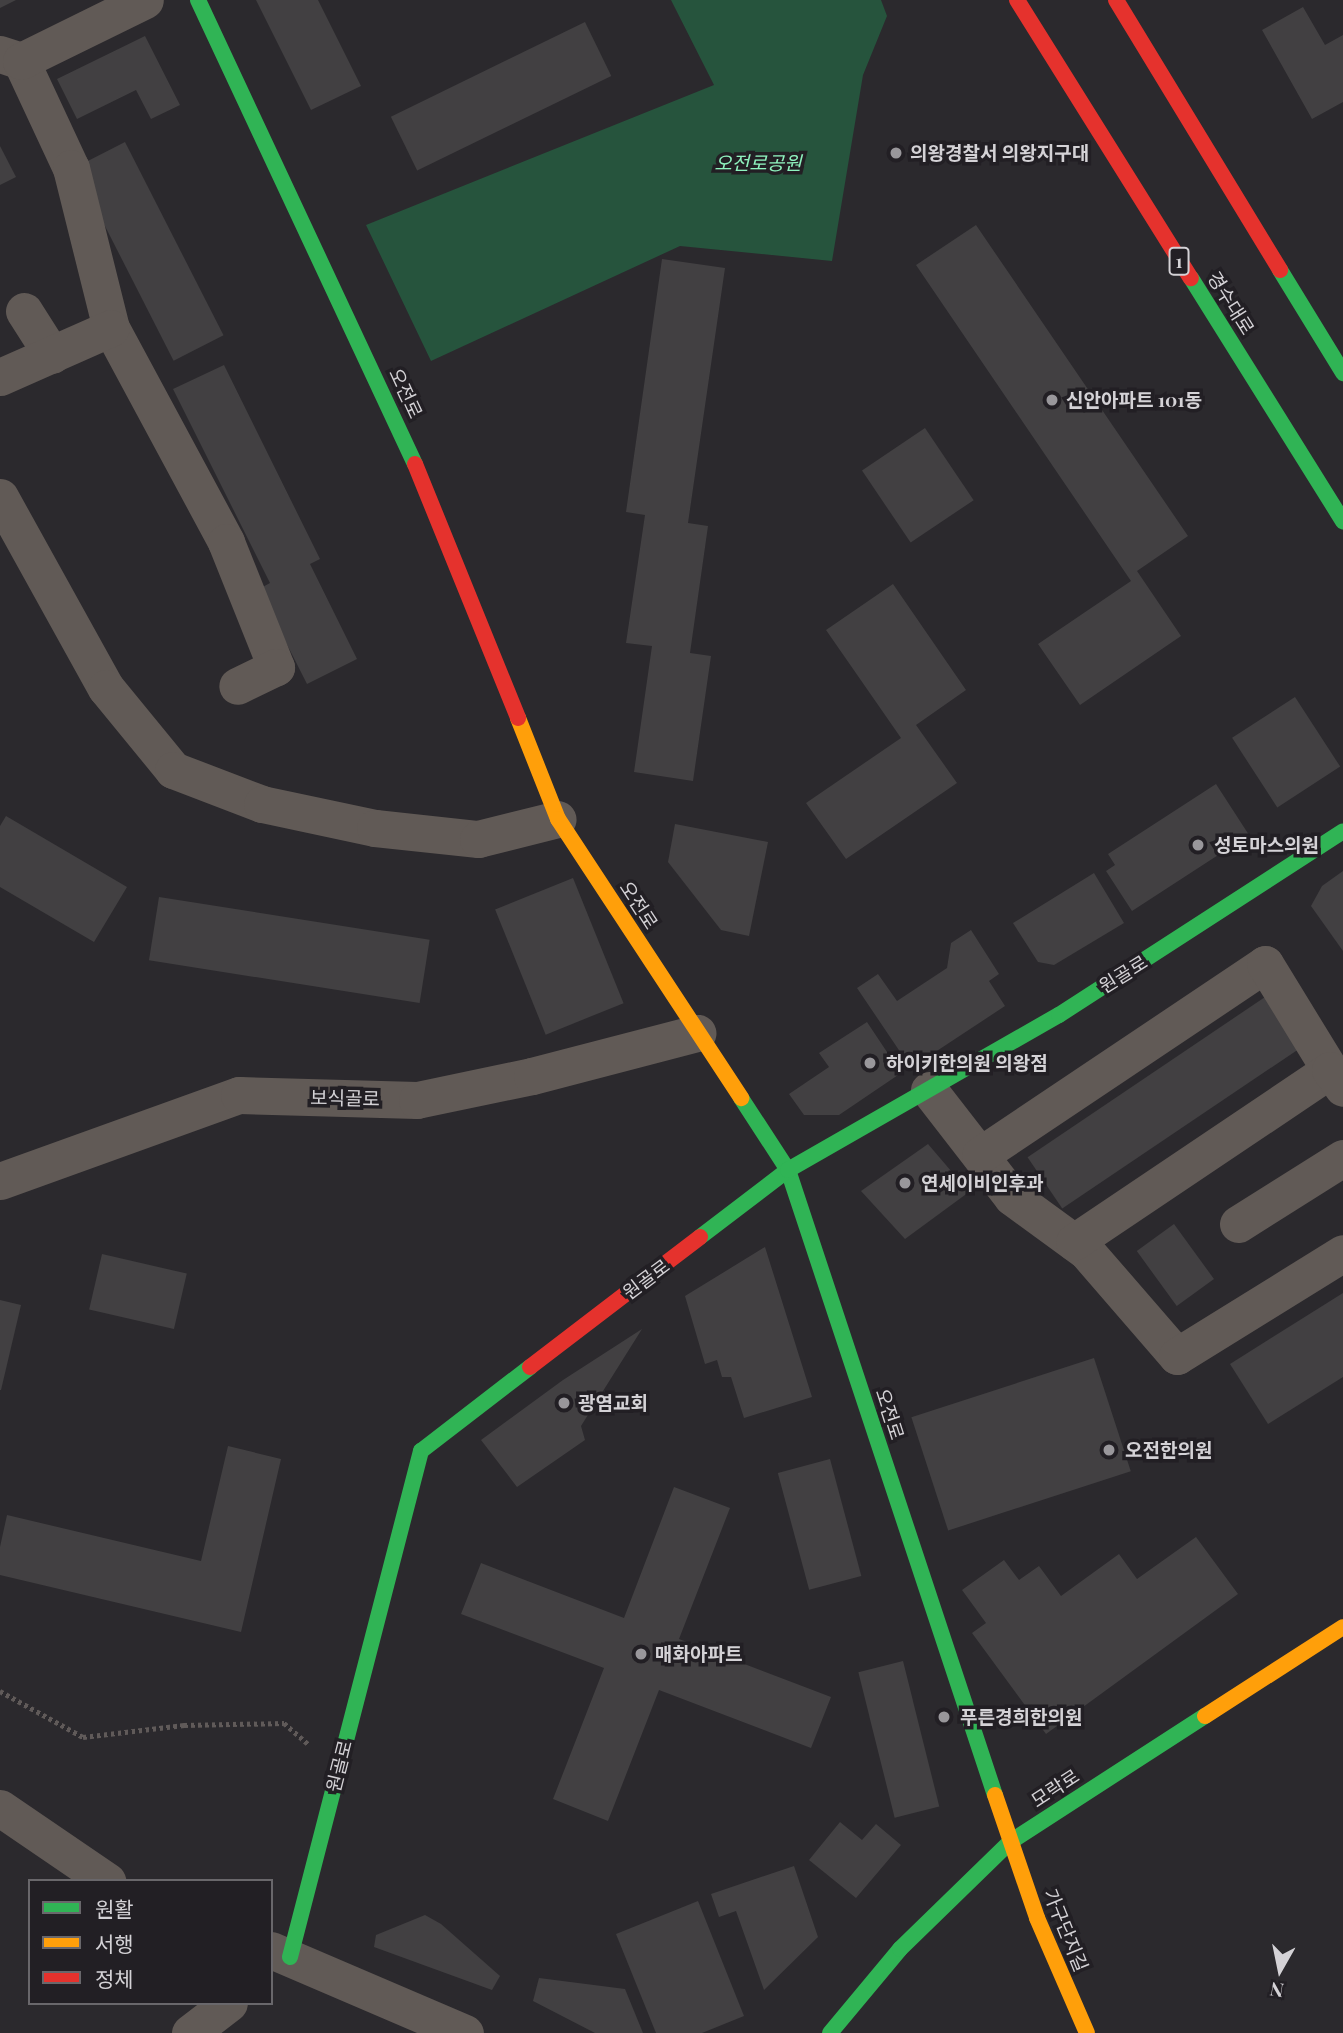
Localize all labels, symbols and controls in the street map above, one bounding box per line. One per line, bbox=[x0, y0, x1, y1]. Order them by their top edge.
place label: 의왕경찰서 의왕지구대 bbox=[910, 142, 1089, 164]
marker: 의왕경찰서 의왕지구대 bbox=[888, 145, 904, 161]
park label: 오전로공원 bbox=[714, 152, 802, 174]
road number: 1 bbox=[1168, 246, 1190, 276]
street label: 경수대로 bbox=[1203, 267, 1259, 339]
street label: 오전로 bbox=[385, 364, 427, 422]
place label: 신안아파트 101동 bbox=[1066, 389, 1202, 411]
marker: 신안아파트 101동 bbox=[1044, 392, 1060, 408]
place label: 성토마스의원 bbox=[1214, 834, 1319, 856]
marker: 성토마스의원 bbox=[1188, 835, 1208, 855]
street label: 오전로 bbox=[615, 877, 663, 933]
street label: 원골로 bbox=[1095, 950, 1151, 998]
place label: 하이키한의원 의왕점 bbox=[886, 1052, 1048, 1074]
marker: 하이키한의원 의왕점 bbox=[860, 1053, 880, 1073]
street label: 보식골로 bbox=[310, 1086, 380, 1110]
place label: 연세이비인후과 bbox=[921, 1172, 1043, 1194]
marker: 연세이비인후과 bbox=[895, 1173, 915, 1193]
street label: 원골로 bbox=[618, 1254, 674, 1304]
street label: 오전로 bbox=[871, 1386, 909, 1442]
place label: 광염교회 bbox=[578, 1392, 648, 1414]
marker: 광염교회 bbox=[556, 1395, 572, 1411]
place label: 오전한의원 bbox=[1125, 1439, 1212, 1461]
marker: 오전한의원 bbox=[1099, 1440, 1119, 1460]
place label: 매화아파트 bbox=[655, 1643, 742, 1665]
marker: 매화아파트 bbox=[633, 1646, 649, 1662]
place label: 푸른경희한의원 bbox=[960, 1706, 1082, 1728]
marker: 푸른경희한의원 bbox=[934, 1707, 954, 1727]
street label: 원골로 bbox=[322, 1738, 356, 1794]
street label: 모락로 bbox=[1027, 1764, 1083, 1812]
legend bbox=[28, 1879, 273, 2005]
street label: 가구단지길 bbox=[1039, 1885, 1093, 1975]
text: 원활 bbox=[95, 1894, 134, 1922]
text: 서행 bbox=[95, 1929, 134, 1957]
north arrow bbox=[1245, 1935, 1315, 2005]
text: 정체 bbox=[95, 1964, 134, 1992]
text: N bbox=[1268, 1977, 1286, 2005]

